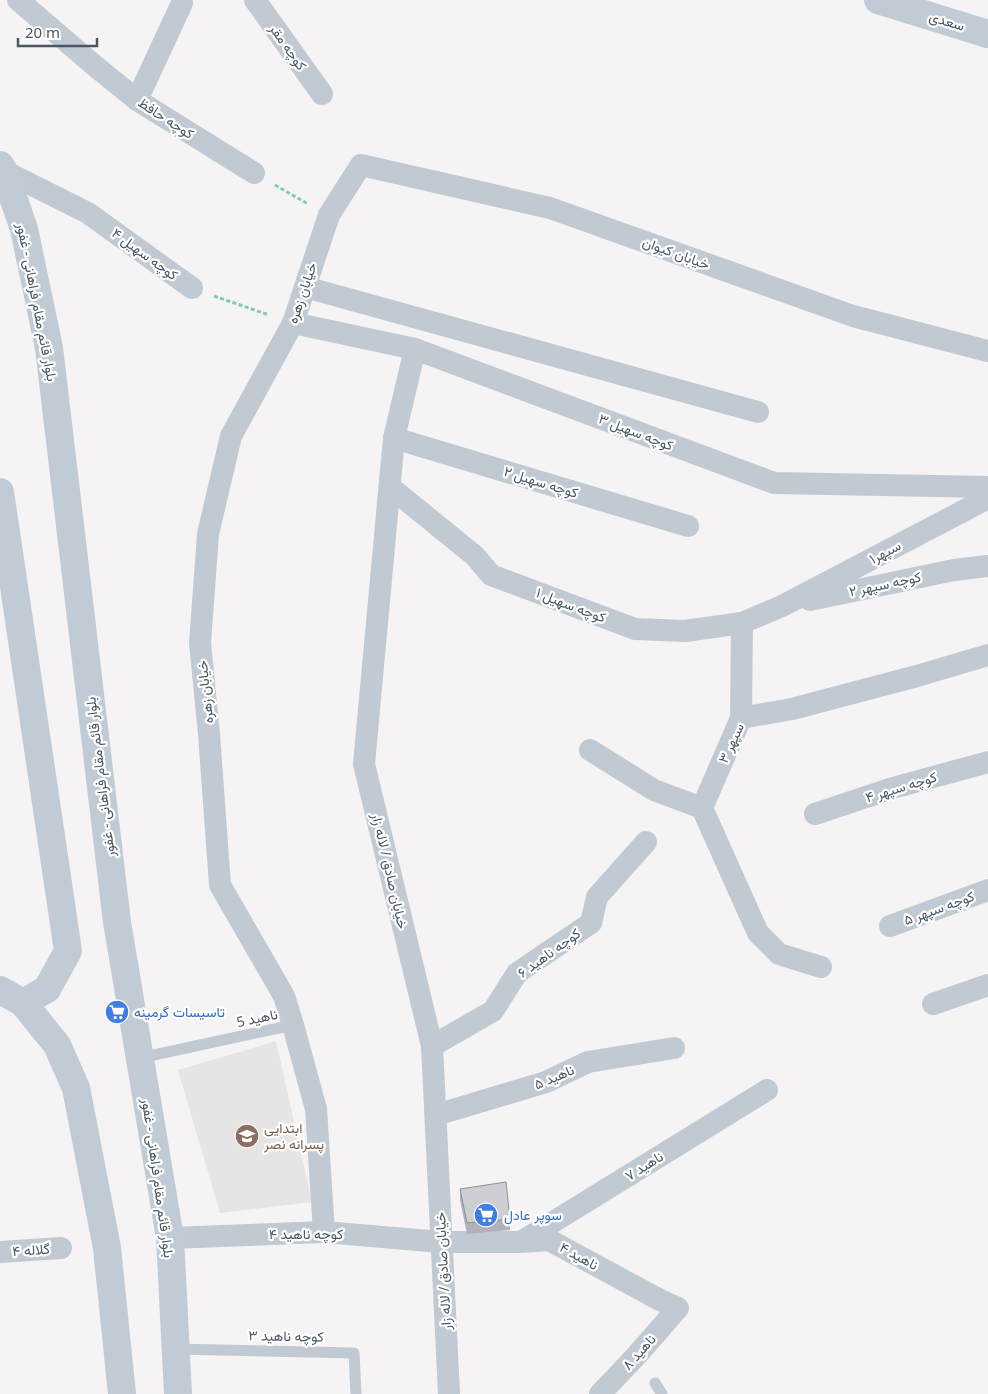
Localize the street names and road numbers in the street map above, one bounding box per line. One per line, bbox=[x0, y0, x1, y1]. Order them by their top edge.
street label: سعدی bbox=[927, 6, 967, 35]
street label: کوچه مقر bbox=[264, 19, 311, 74]
street label: کوچه حافظ bbox=[134, 92, 198, 144]
street label: بلوار قائم مقام فراهانی - غفور bbox=[13, 220, 62, 383]
street label: کوچه سهیل ۴ bbox=[108, 223, 182, 285]
street label: خیابان کیوان bbox=[640, 232, 712, 273]
street label: خیابان زهره bbox=[282, 260, 321, 326]
street label: کوچه سهیل ۳ bbox=[596, 409, 676, 455]
street label: کوچه سهیل ۲ bbox=[501, 461, 581, 503]
street label: سپهر۱ bbox=[866, 535, 904, 569]
street label: کوچه سپهر ۲ bbox=[847, 567, 923, 601]
street label: کوچه سهیل ۱ bbox=[533, 583, 609, 627]
street label: خیابان زهره bbox=[192, 660, 217, 725]
street label: بلوار قائم مقام فراهانی - غفور bbox=[80, 696, 119, 859]
street label: سپهر ۳ bbox=[713, 720, 749, 766]
street label: کوچه سپهر ۴ bbox=[863, 767, 939, 807]
street label: خیابان صادق / لاله زار bbox=[368, 810, 413, 931]
street label: کوچه سپهر ۵ bbox=[901, 886, 977, 930]
street label: کوچه ناهید ۶ bbox=[514, 923, 584, 983]
street label: ناهید 5 bbox=[235, 1004, 279, 1031]
street label: ناهید ۵ bbox=[531, 1060, 577, 1093]
street label: بلوار قائم مقام فراهانی - غفور bbox=[138, 1096, 179, 1259]
street label: ناهید ۷ bbox=[621, 1146, 666, 1185]
street label: خیابان صادق / لاله زار bbox=[430, 1212, 455, 1331]
street label: کوچه ناهید ۴ bbox=[269, 1224, 343, 1244]
street label: ناهید ۴ bbox=[556, 1237, 602, 1274]
street label: گلاله ۴ bbox=[12, 1239, 50, 1260]
street label: کوچه ناهید ۳ bbox=[248, 1325, 324, 1347]
street label: ناهید ۸ bbox=[618, 1330, 660, 1374]

